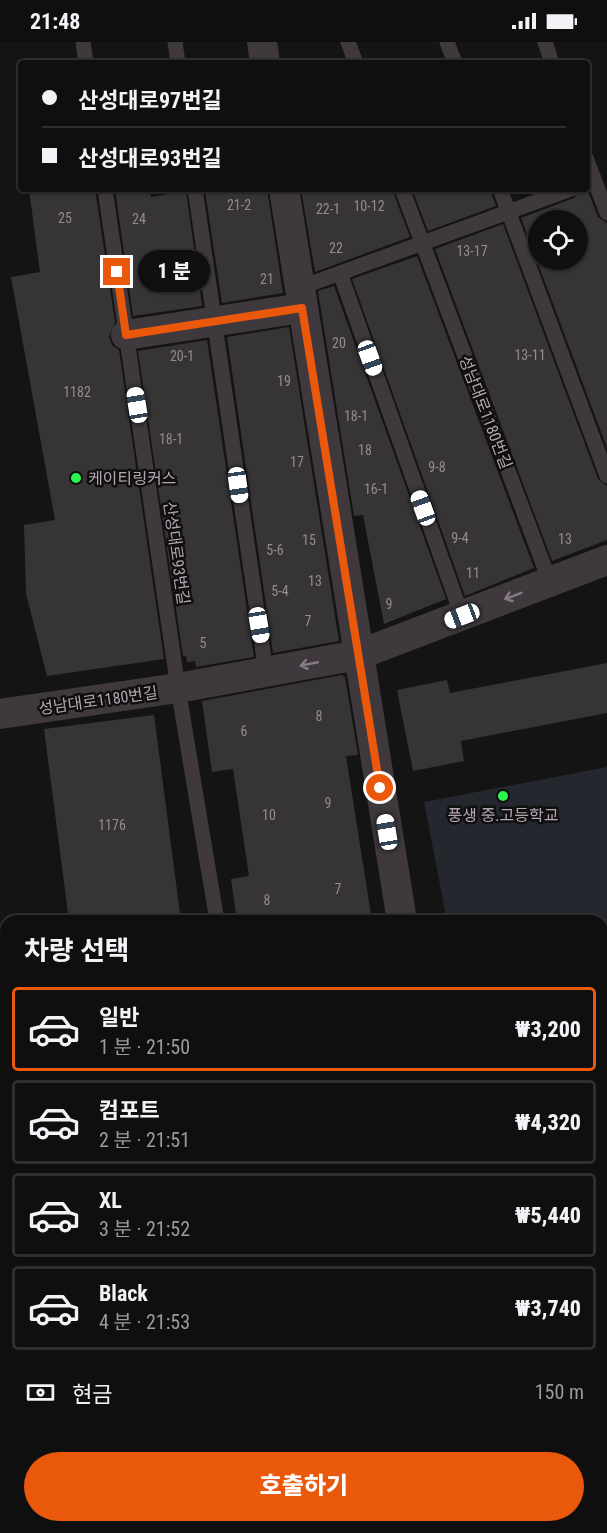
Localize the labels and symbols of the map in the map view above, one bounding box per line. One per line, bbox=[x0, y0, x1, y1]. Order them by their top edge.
house number: 21-2 bbox=[227, 197, 251, 213]
house number: 10-12 bbox=[353, 198, 385, 214]
house number: 22-1 bbox=[316, 201, 340, 217]
house number: 25 bbox=[58, 210, 72, 226]
house number: 24 bbox=[132, 211, 146, 227]
house number: 22 bbox=[329, 240, 343, 256]
house number: 13-17 bbox=[456, 243, 488, 259]
callout: 1 분 bbox=[138, 251, 210, 293]
route end bbox=[103, 258, 130, 285]
house number: 21 bbox=[260, 271, 274, 287]
house number: 20 bbox=[332, 335, 346, 351]
car bbox=[355, 338, 385, 378]
house number: 13-11 bbox=[514, 347, 546, 363]
house number: 20-1 bbox=[170, 348, 194, 364]
street label: 성남대로1180번길 bbox=[455, 353, 516, 472]
house number: 19 bbox=[277, 373, 291, 389]
house number: 1182 bbox=[63, 384, 91, 400]
car bbox=[125, 386, 149, 424]
house number: 18-1 bbox=[344, 408, 368, 424]
house number: 18-1 bbox=[159, 431, 183, 447]
house number: 18 bbox=[358, 442, 372, 458]
house number: 17 bbox=[290, 454, 304, 470]
house number: 9-8 bbox=[428, 459, 446, 475]
car bbox=[227, 466, 249, 504]
place label: 케이티링커스 bbox=[88, 469, 176, 488]
marker: 케이티링커스 bbox=[69, 471, 83, 485]
house number: 16-1 bbox=[364, 481, 388, 497]
car bbox=[408, 488, 438, 528]
street label: 산성대로93번길 bbox=[160, 500, 193, 606]
house number: 9-4 bbox=[451, 530, 469, 546]
house number: 13 bbox=[558, 531, 572, 547]
house number: 15 bbox=[302, 532, 316, 548]
house number: 5-6 bbox=[266, 542, 284, 558]
house number: 11 bbox=[466, 565, 480, 581]
house number: 13 bbox=[308, 573, 322, 589]
house number: 5-4 bbox=[271, 583, 289, 599]
one-way arrow bbox=[504, 591, 523, 602]
house number: 9 bbox=[386, 596, 392, 612]
car bbox=[442, 601, 482, 631]
car bbox=[247, 606, 271, 644]
house number: 7 bbox=[305, 613, 312, 629]
house number: 5 bbox=[200, 635, 207, 651]
one-way arrow bbox=[299, 659, 319, 670]
street label: 성남대로1180번길 bbox=[37, 683, 159, 718]
house number: 8 bbox=[316, 708, 323, 724]
house number: 6 bbox=[241, 723, 248, 739]
route start bbox=[366, 774, 393, 801]
marker: 풍생 중.고등학교 bbox=[496, 789, 510, 803]
house number: 9 bbox=[325, 795, 331, 811]
place label: 풍생 중.고등학교 bbox=[448, 806, 558, 825]
house number: 10 bbox=[262, 807, 276, 823]
car bbox=[375, 813, 399, 851]
house number: 1176 bbox=[98, 817, 126, 833]
house number: 7 bbox=[335, 881, 342, 897]
house number: 8 bbox=[264, 892, 271, 908]

